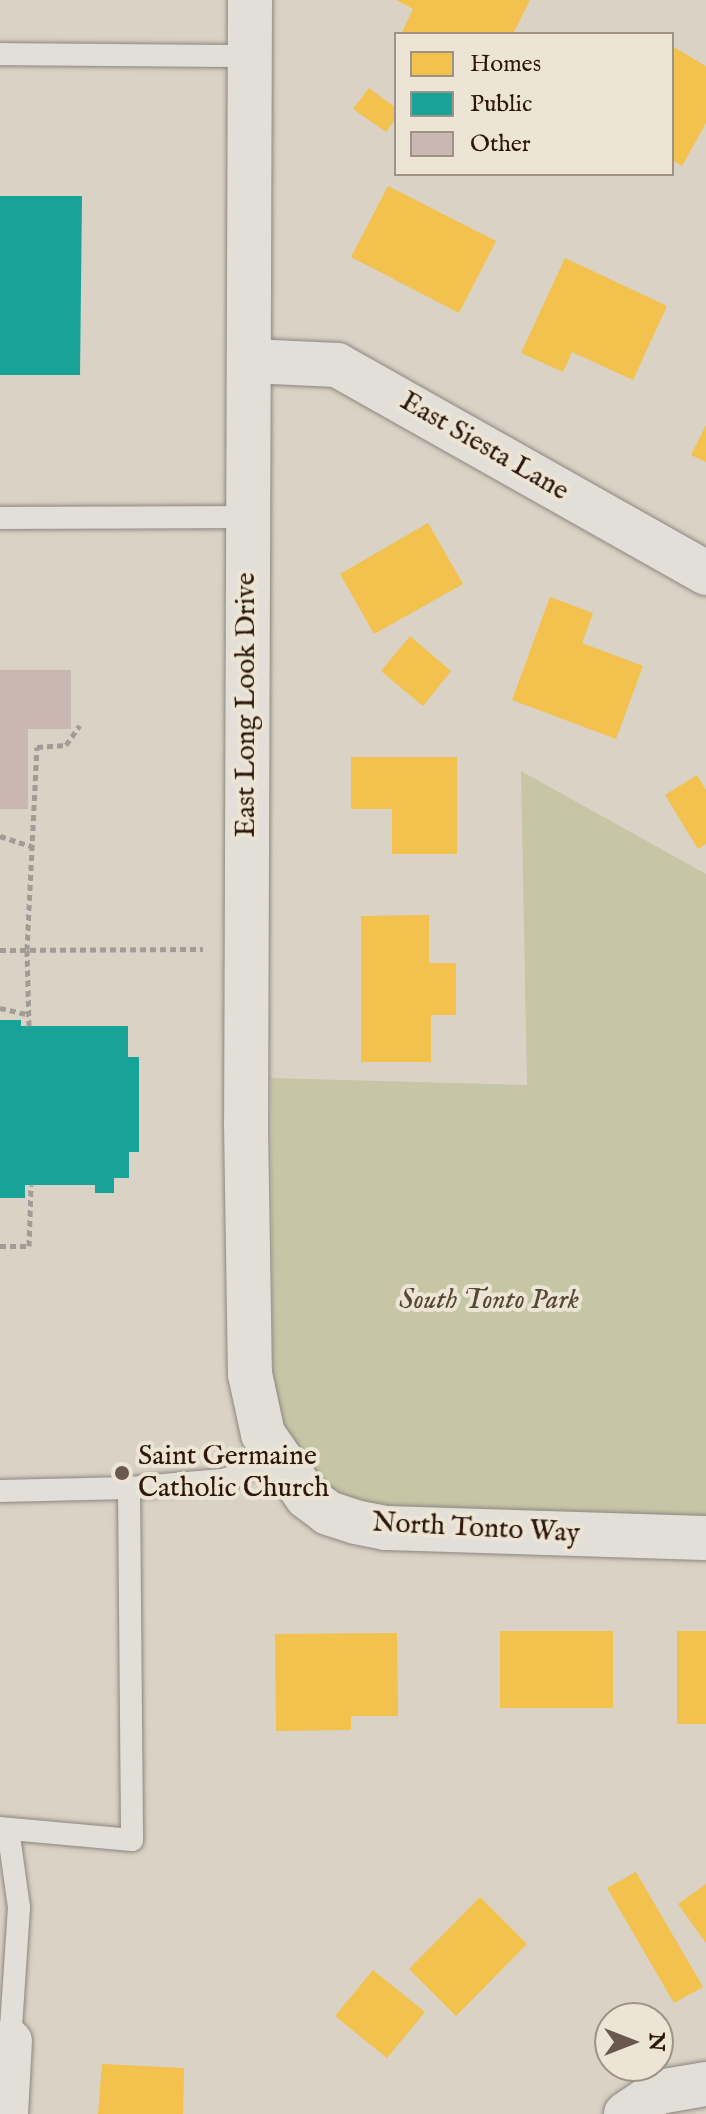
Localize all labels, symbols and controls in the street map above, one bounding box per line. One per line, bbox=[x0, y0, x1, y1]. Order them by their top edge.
legend bbox=[394, 32, 674, 176]
text: Homes bbox=[470, 49, 541, 80]
text: Public bbox=[470, 89, 532, 120]
text: Other bbox=[470, 129, 531, 160]
street label: East Siesta Lane bbox=[394, 385, 574, 509]
street label: East Long Look Drive bbox=[230, 572, 264, 838]
park label: South Tonto Park bbox=[399, 1284, 579, 1318]
place label: Saint Germaine Catholic Church bbox=[138, 1440, 329, 1506]
marker: Saint Germaine Catholic Church bbox=[113, 1464, 131, 1482]
street label: North Tonto Way bbox=[371, 1507, 581, 1551]
north arrow bbox=[594, 2002, 674, 2082]
text: N bbox=[642, 2032, 670, 2052]

